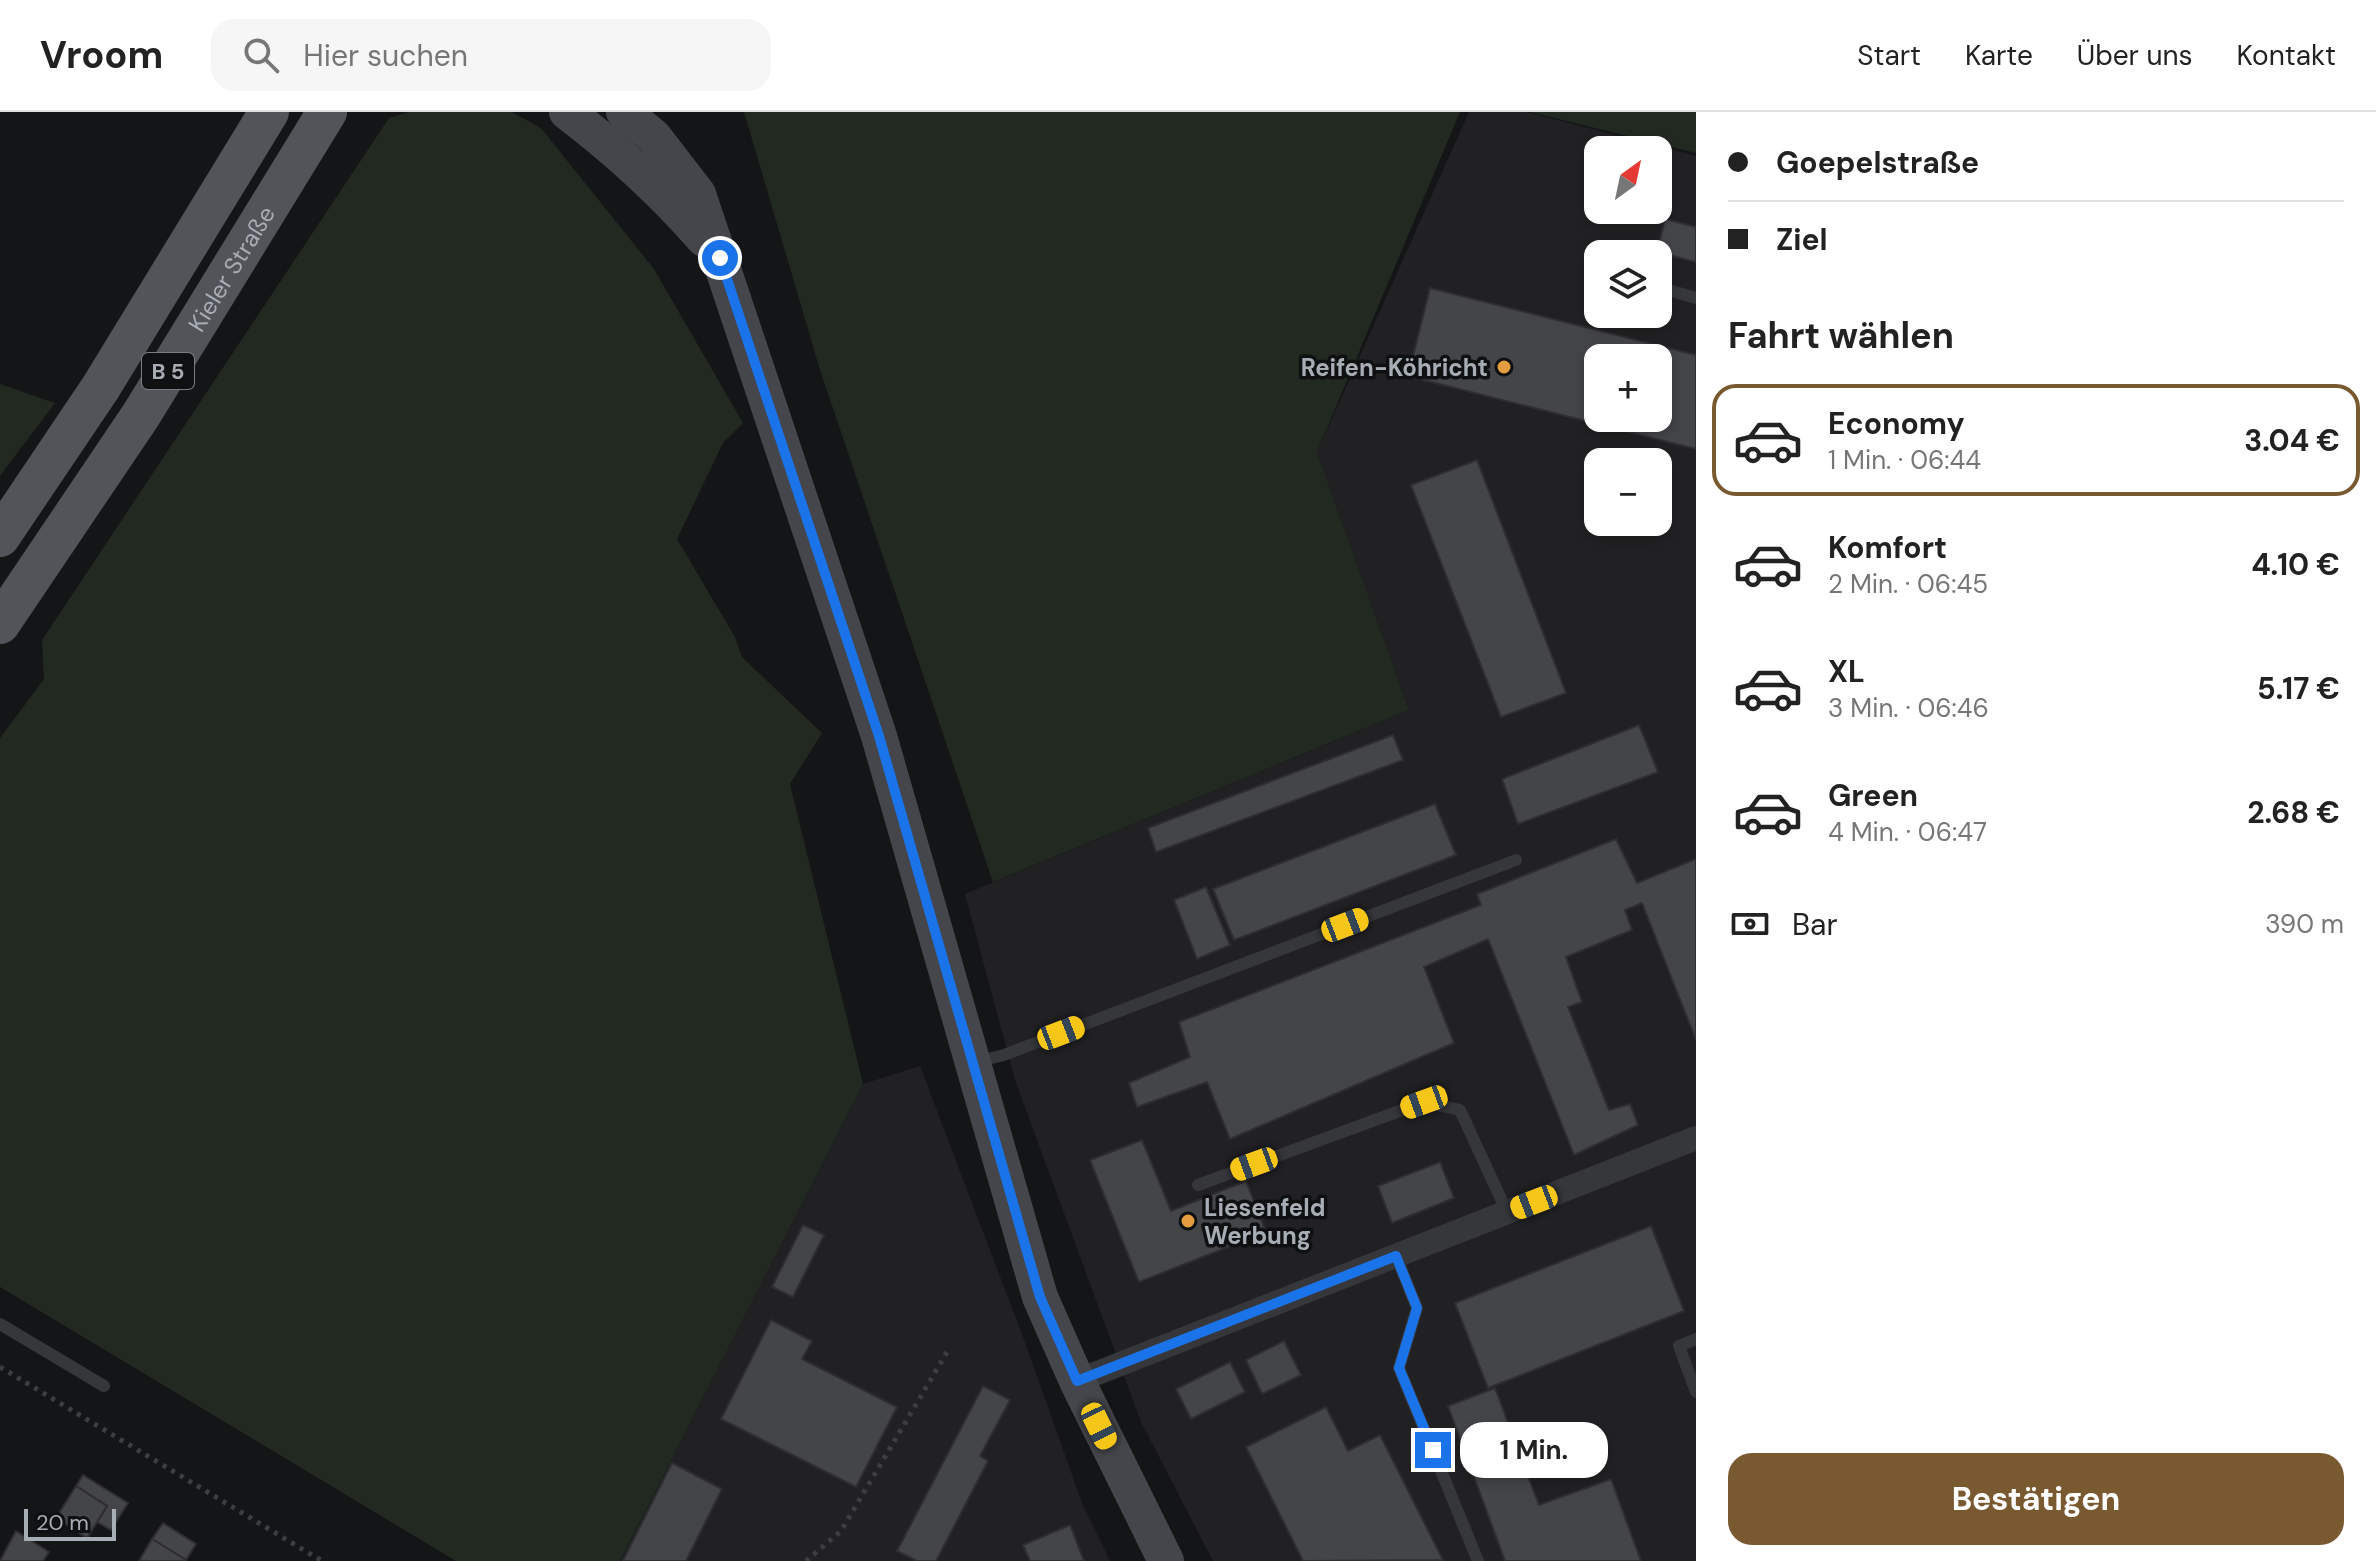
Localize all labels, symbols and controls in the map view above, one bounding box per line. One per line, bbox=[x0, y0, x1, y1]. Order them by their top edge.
search box bbox=[211, 19, 771, 91]
text: Vroom bbox=[40, 30, 163, 80]
icon: search bbox=[239, 33, 283, 77]
text: Hier suchen bbox=[303, 36, 468, 75]
text: Start bbox=[1857, 37, 1921, 74]
text: Karte bbox=[1965, 37, 2033, 74]
text: Über uns bbox=[2077, 37, 2193, 74]
text: Kontakt bbox=[2237, 37, 2336, 74]
north arrow bbox=[1584, 136, 1672, 224]
map controls bbox=[1584, 136, 1672, 536]
text: Goepelstraße bbox=[1776, 143, 1979, 182]
street label: Kieler Straße bbox=[181, 200, 281, 337]
text: Ziel bbox=[1776, 220, 1828, 259]
route start bbox=[702, 240, 738, 276]
button: layers bbox=[1584, 240, 1672, 328]
text: Fahrt wählen bbox=[1728, 312, 1954, 359]
button: + bbox=[1584, 344, 1672, 432]
place label: Reifen-Köhricht bbox=[1301, 352, 1488, 383]
road number: B 5 bbox=[142, 353, 194, 389]
marker: Reifen-Köhricht bbox=[1495, 358, 1513, 376]
icon: car bbox=[1732, 404, 1804, 476]
text: Economy bbox=[1828, 404, 1965, 443]
text: 3.04 € bbox=[2244, 421, 2340, 460]
text: 1 Min. · 06:44 bbox=[1828, 443, 1981, 477]
button: − bbox=[1584, 448, 1672, 536]
icon: car bbox=[1732, 528, 1804, 600]
text: Komfort bbox=[1828, 528, 1947, 567]
text: 4.10 € bbox=[2251, 545, 2340, 584]
text: 2 Min. · 06:45 bbox=[1828, 567, 1988, 601]
icon: car bbox=[1732, 652, 1804, 724]
text: XL bbox=[1828, 652, 1865, 691]
text: 5.17 € bbox=[2257, 669, 2340, 708]
text: 3 Min. · 06:46 bbox=[1828, 691, 1989, 725]
icon: car bbox=[1732, 776, 1804, 848]
text: Green bbox=[1828, 776, 1918, 815]
text: 2.68 € bbox=[2247, 793, 2340, 832]
text: 4 Min. · 06:47 bbox=[1828, 815, 1987, 849]
icon: cash bbox=[1728, 902, 1772, 946]
car bbox=[1318, 905, 1372, 945]
text: Bar bbox=[1792, 905, 1838, 944]
text: 390 m bbox=[2265, 907, 2344, 941]
car bbox=[1034, 1013, 1088, 1053]
car bbox=[1397, 1083, 1451, 1121]
car bbox=[1227, 1145, 1281, 1183]
car bbox=[1507, 1182, 1561, 1222]
place label: Liesenfeld Werbung bbox=[1204, 1192, 1325, 1251]
marker: Liesenfeld Werbung bbox=[1179, 1212, 1197, 1230]
car bbox=[1078, 1399, 1120, 1453]
callout: 1 Min. bbox=[1461, 1422, 1609, 1478]
route end bbox=[1415, 1432, 1451, 1468]
text: 1 Min. bbox=[1500, 1433, 1568, 1467]
button: Bestätigen bbox=[1728, 1453, 2344, 1545]
scale bar bbox=[24, 1505, 116, 1541]
text: 20 m bbox=[36, 1508, 89, 1537]

